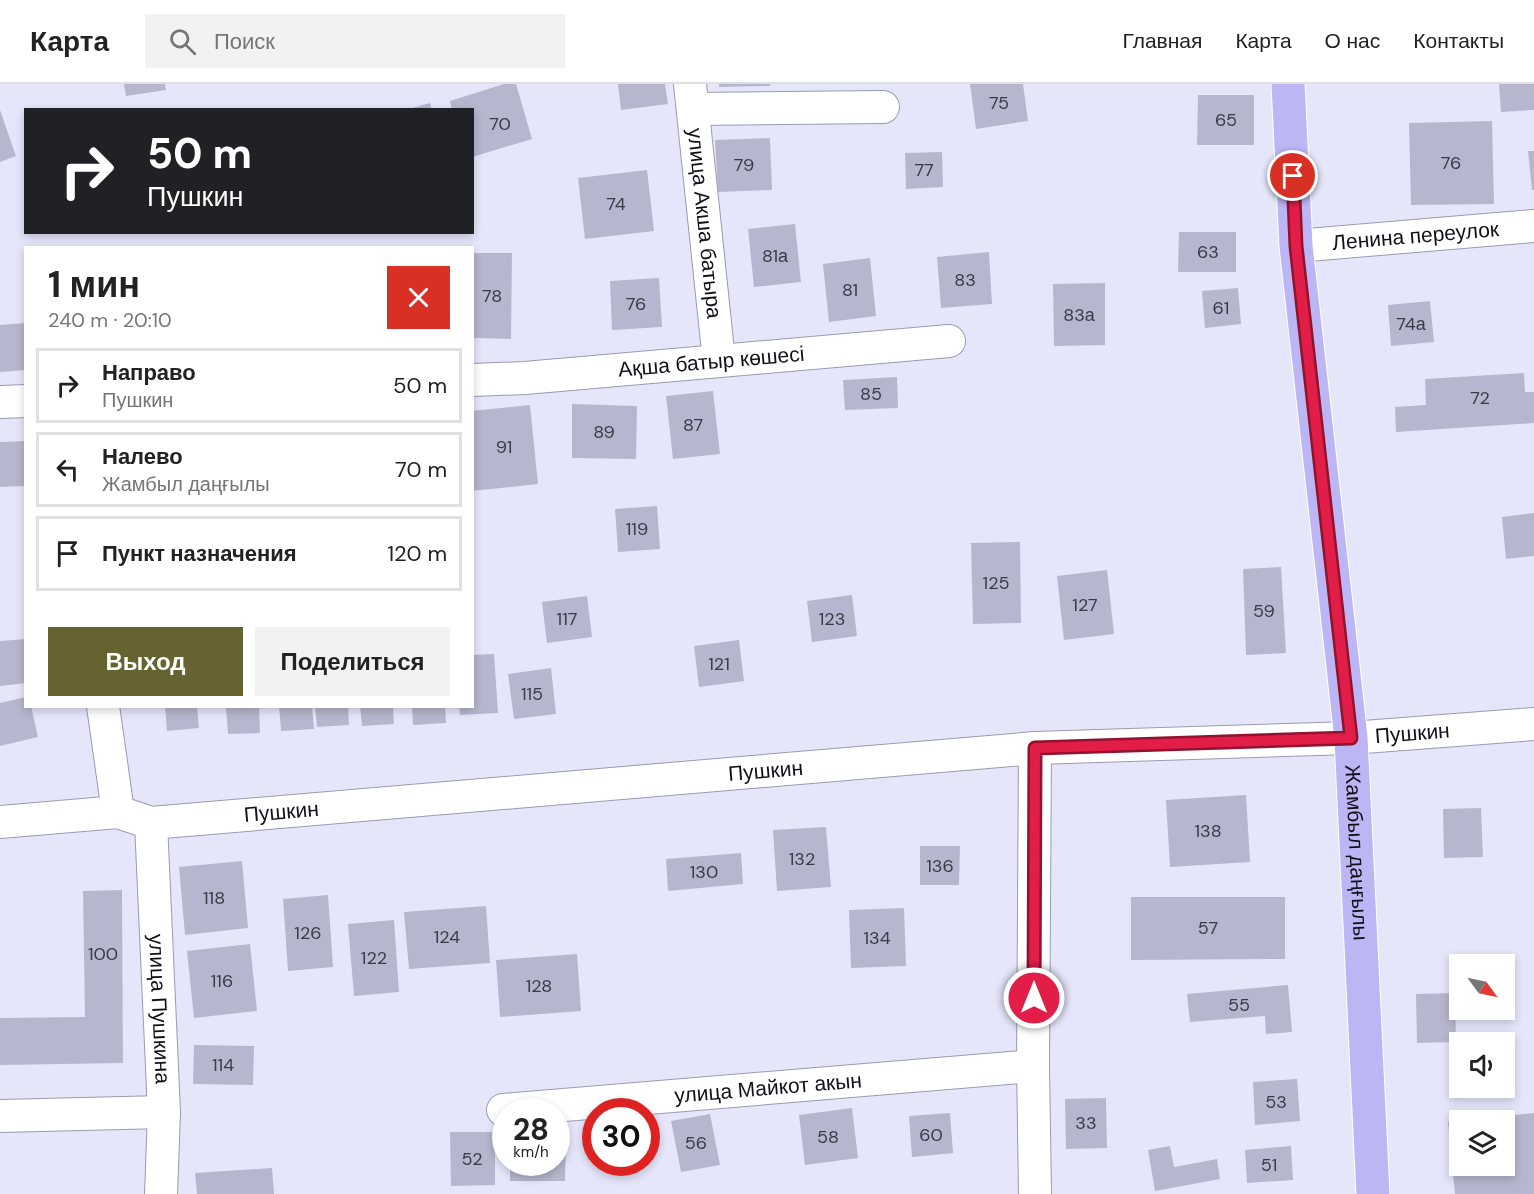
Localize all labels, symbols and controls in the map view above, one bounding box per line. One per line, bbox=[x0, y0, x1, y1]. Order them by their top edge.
search box bbox=[145, 14, 565, 68]
text: Карта bbox=[30, 23, 109, 60]
icon: search bbox=[166, 25, 199, 58]
text: Поиск bbox=[214, 27, 275, 56]
text: Главная bbox=[1122, 27, 1202, 55]
text: Карта bbox=[1235, 27, 1292, 55]
text: О нас bbox=[1325, 27, 1380, 55]
text: Контакты bbox=[1413, 27, 1504, 55]
house number: 75 bbox=[989, 91, 1009, 115]
house number: 65 bbox=[1215, 108, 1237, 132]
house number: 70 bbox=[489, 112, 511, 136]
text: 50 m bbox=[147, 126, 252, 181]
street label: улица Акша батыра bbox=[681, 127, 729, 320]
icon: right bbox=[48, 132, 126, 210]
pin bbox=[1267, 150, 1318, 201]
house number: 76 bbox=[1441, 151, 1461, 175]
house number: 79 bbox=[734, 153, 754, 177]
house number: 77 bbox=[914, 158, 934, 182]
icon: arrive bbox=[1276, 159, 1309, 192]
text: Пушкин bbox=[147, 179, 243, 214]
house number: 74 bbox=[606, 192, 626, 216]
street label: Ленина переулок bbox=[1331, 215, 1501, 257]
house number: 63 bbox=[1197, 240, 1219, 264]
house number: 81а bbox=[762, 244, 789, 268]
text: 1 мин bbox=[48, 261, 140, 308]
button: close bbox=[387, 266, 450, 329]
house number: 83 bbox=[954, 268, 976, 292]
house number: 81 bbox=[842, 278, 858, 302]
house number: 78 bbox=[482, 284, 502, 308]
house number: 76 bbox=[626, 292, 646, 316]
house number: 61 bbox=[1213, 296, 1229, 320]
house number: 83а bbox=[1063, 303, 1096, 327]
text: 240 m · 20:10 bbox=[48, 307, 172, 333]
house number: 74а bbox=[1396, 312, 1427, 336]
street label: Ақша батыр көшесі bbox=[617, 340, 805, 384]
text: Направо bbox=[102, 358, 196, 387]
icon: right bbox=[51, 369, 84, 402]
text: 50 m bbox=[393, 371, 447, 400]
house number: 85 bbox=[860, 382, 882, 406]
house number: 72 bbox=[1470, 386, 1490, 410]
text: Пушкин bbox=[102, 387, 173, 413]
house number: 87 bbox=[683, 413, 703, 437]
house number: 89 bbox=[593, 420, 615, 444]
house number: 91 bbox=[496, 435, 512, 459]
text: Налево bbox=[102, 442, 183, 471]
icon: left bbox=[51, 453, 84, 486]
text: 70 m bbox=[395, 455, 447, 484]
text: Жамбыл даңғылы bbox=[102, 471, 270, 497]
house number: 119 bbox=[626, 517, 648, 541]
icon: arrive bbox=[51, 537, 84, 570]
text: Пункт назначения bbox=[102, 539, 297, 568]
text: 120 m bbox=[387, 539, 447, 568]
house number: 125 bbox=[983, 571, 1009, 595]
house number: 127 bbox=[1072, 593, 1098, 617]
house number: 59 bbox=[1253, 599, 1275, 623]
house number: 117 bbox=[557, 607, 577, 631]
house number: 123 bbox=[819, 607, 845, 631]
button: Выход bbox=[48, 627, 243, 696]
button: Поделиться bbox=[255, 627, 450, 696]
house number: 121 bbox=[708, 652, 730, 676]
house number: 115 bbox=[521, 682, 543, 706]
street label: Пушкин bbox=[1374, 716, 1451, 750]
street label: Пушкин bbox=[727, 754, 804, 788]
street label: Жамбыл даңғылы bbox=[1338, 764, 1375, 941]
street label: Пушкин bbox=[243, 795, 320, 829]
house number: 138 bbox=[1194, 819, 1222, 843]
house number: 132 bbox=[789, 847, 815, 871]
house number: 136 bbox=[926, 854, 954, 878]
house number: 130 bbox=[690, 860, 718, 884]
house number: 118 bbox=[203, 886, 225, 910]
house number: 57 bbox=[1198, 916, 1218, 940]
house number: 126 bbox=[294, 921, 322, 945]
house number: 124 bbox=[434, 925, 460, 949]
house number: 134 bbox=[863, 926, 891, 950]
street label: улица Пушкина bbox=[142, 933, 177, 1085]
house number: 100 bbox=[88, 942, 118, 966]
house number: 122 bbox=[361, 946, 387, 970]
north arrow bbox=[1449, 954, 1515, 1020]
map controls bbox=[1449, 954, 1515, 1176]
position arrow bbox=[1002, 966, 1066, 1030]
house number: 116 bbox=[211, 969, 233, 993]
house number: 128 bbox=[526, 974, 552, 998]
house number: 55 bbox=[1228, 993, 1250, 1017]
button: sound bbox=[1449, 1032, 1515, 1098]
house number: 114 bbox=[212, 1053, 234, 1077]
street label: улица Майкот акын bbox=[673, 1066, 863, 1110]
house number: 53 bbox=[1265, 1090, 1287, 1114]
speed limit sign: 30 bbox=[582, 1098, 660, 1176]
text: 28 bbox=[513, 1110, 549, 1149]
button: layers bbox=[1449, 1110, 1515, 1176]
house number: 33 bbox=[1075, 1111, 1097, 1135]
house number: 60 bbox=[919, 1123, 943, 1147]
house number: 58 bbox=[817, 1125, 839, 1149]
house number: 56 bbox=[685, 1131, 707, 1155]
text: km/h bbox=[513, 1142, 549, 1162]
house number: 52 bbox=[461, 1147, 483, 1171]
house number: 51 bbox=[1261, 1153, 1277, 1177]

